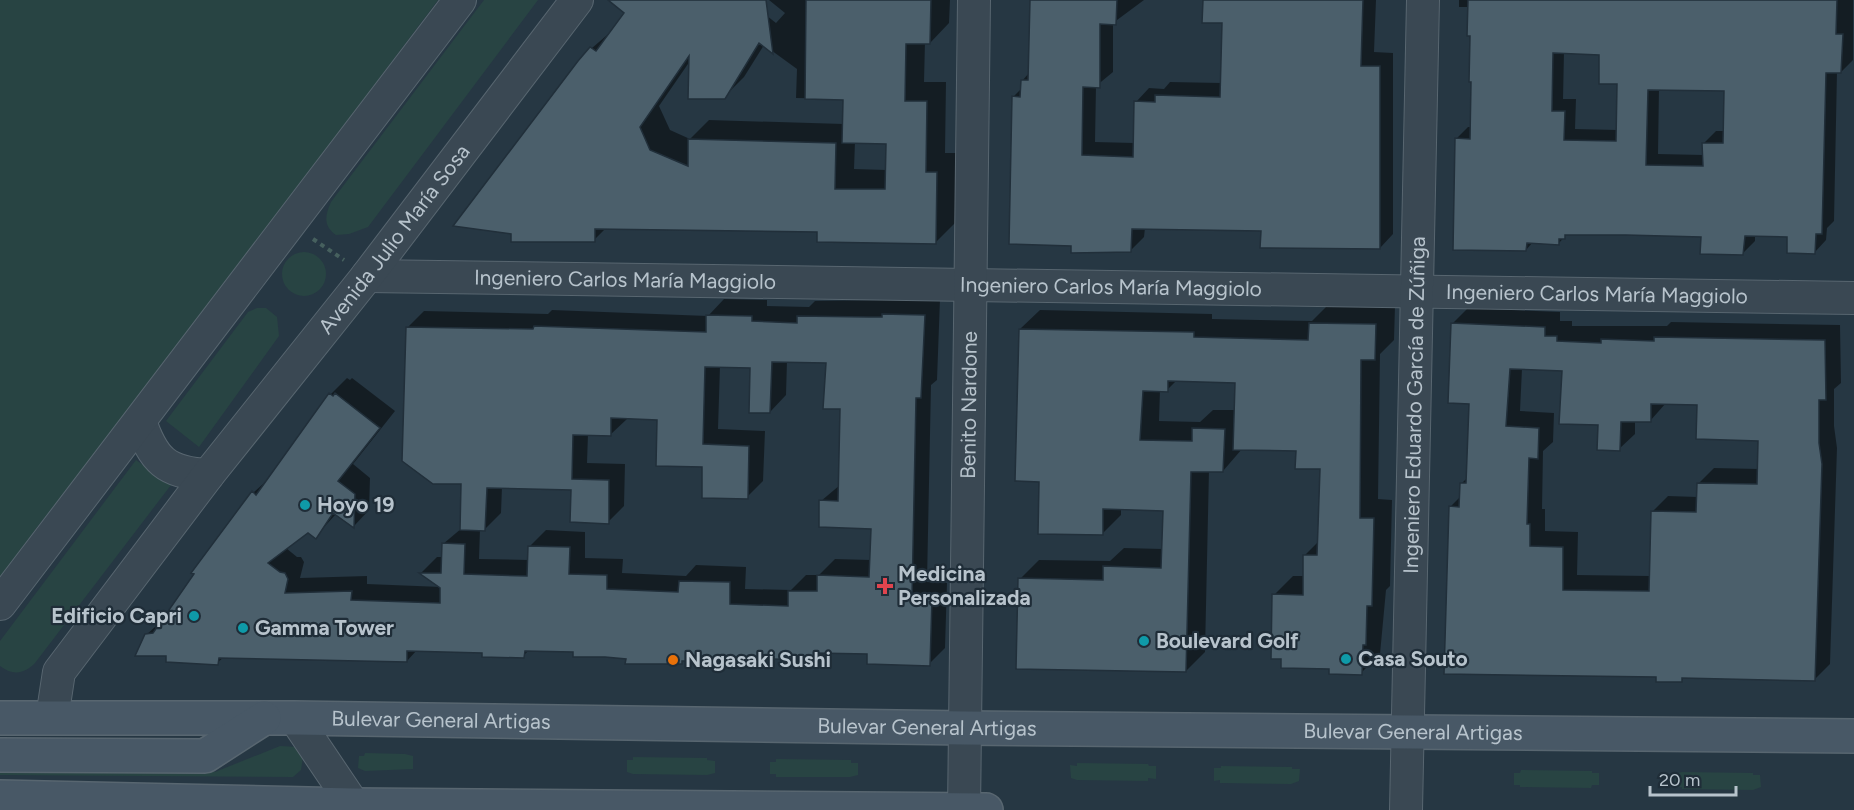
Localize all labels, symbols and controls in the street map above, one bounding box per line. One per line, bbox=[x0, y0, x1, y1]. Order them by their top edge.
street label: Avenida Julio María Sosa bbox=[313, 139, 475, 339]
street label: Ingeniero Eduardo García de Zúñiga bbox=[1398, 236, 1430, 574]
street label: Ingeniero Carlos María Maggiolo bbox=[474, 265, 776, 294]
street label: Ingeniero Carlos María Maggiolo bbox=[960, 272, 1262, 301]
street label: Ingeniero Carlos María Maggiolo bbox=[1446, 279, 1748, 308]
street label: Benito Nardone bbox=[955, 331, 982, 479]
place label: Hoyo 19 bbox=[317, 492, 395, 517]
marker: Hoyo 19 bbox=[298, 498, 312, 512]
place label: Medicina Personalizada bbox=[898, 561, 1031, 610]
marker: Medicina Personalizada bbox=[876, 577, 894, 595]
place label: Edificio Capri bbox=[51, 603, 182, 628]
marker: Edificio Capri bbox=[187, 609, 201, 623]
place label: Gamma Tower bbox=[255, 615, 394, 640]
marker: Gamma Tower bbox=[236, 621, 250, 635]
place label: Boulevard Golf bbox=[1156, 628, 1299, 653]
marker: Boulevard Golf bbox=[1137, 634, 1151, 648]
place label: Casa Souto bbox=[1358, 646, 1468, 671]
place label: Nagasaki Sushi bbox=[685, 647, 831, 672]
marker: Casa Souto bbox=[1339, 652, 1353, 666]
marker: Nagasaki Sushi bbox=[666, 653, 680, 667]
street label: Bulevar General Artigas bbox=[331, 706, 551, 734]
street label: Bulevar General Artigas bbox=[817, 713, 1037, 741]
street label: Bulevar General Artigas bbox=[1303, 718, 1523, 745]
scale bar bbox=[1650, 759, 1736, 797]
text: 20 m bbox=[1659, 769, 1700, 791]

